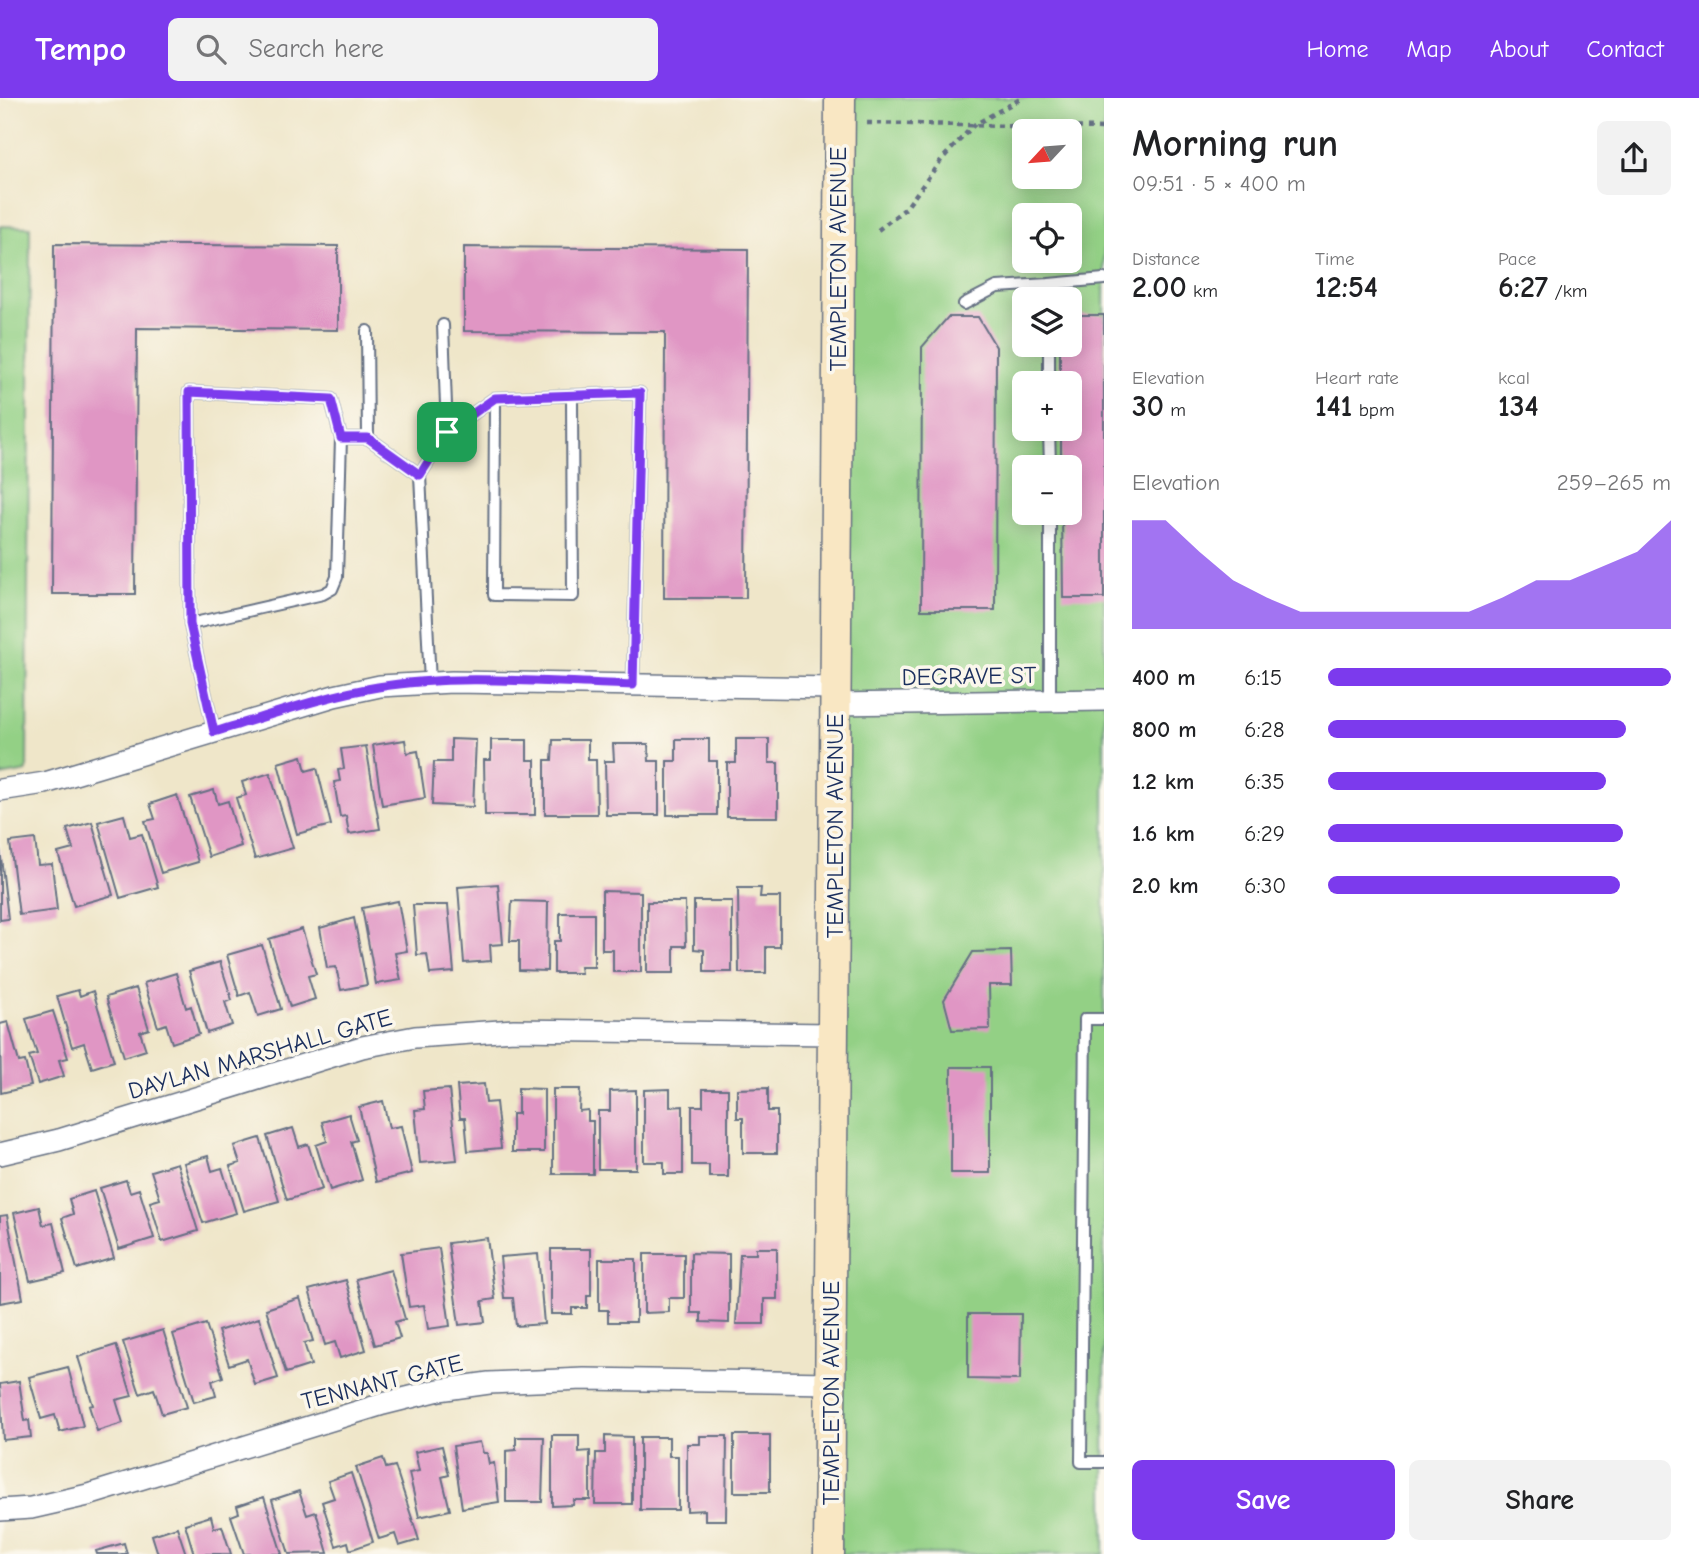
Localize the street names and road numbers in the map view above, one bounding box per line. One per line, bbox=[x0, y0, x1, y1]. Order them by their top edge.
street label: TEMPLETON AVENUE bbox=[824, 147, 852, 371]
street label: DEGRAVE ST bbox=[901, 661, 1037, 691]
street label: TEMPLETON AVENUE bbox=[821, 714, 849, 938]
street label: DAYLAN MARSHALL GATE bbox=[125, 1003, 395, 1105]
street label: TEMPLETON AVENUE bbox=[817, 1281, 845, 1505]
street label: TENNANT GATE bbox=[298, 1348, 466, 1416]

